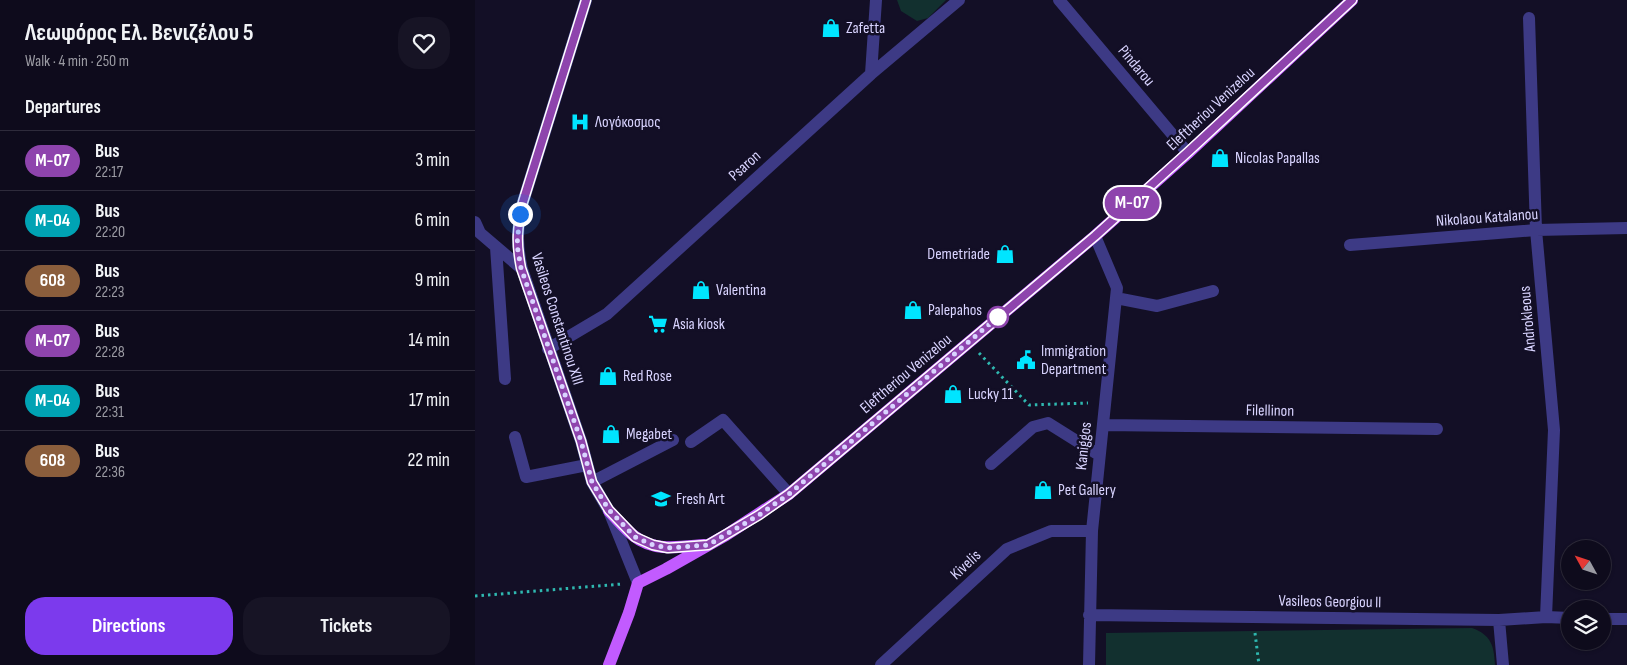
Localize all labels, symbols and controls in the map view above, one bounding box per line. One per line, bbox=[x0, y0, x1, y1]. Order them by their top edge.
button: heart bbox=[398, 17, 450, 69]
shop icon: Zafetta bbox=[820, 17, 842, 39]
text: Λεωφόρος Ελ. Βενιζέλου 5 bbox=[25, 18, 253, 47]
place label: Zafetta bbox=[846, 19, 885, 38]
street label: Pindarou bbox=[1114, 42, 1158, 90]
text: Walk · 4 min · 250 m bbox=[25, 52, 129, 71]
street label: Eleftheriou Venizelou bbox=[1163, 63, 1259, 155]
text: Departures bbox=[25, 96, 101, 119]
hospital icon: Λογόκοσμος bbox=[569, 111, 591, 133]
place label: Λογόκοσμος bbox=[594, 113, 661, 132]
text: Bus bbox=[95, 140, 120, 163]
street label: Psaron bbox=[725, 147, 765, 185]
shop icon: Nicolas Papallas bbox=[1209, 147, 1231, 169]
text: 3 min bbox=[415, 149, 450, 172]
place label: Nicolas Papallas bbox=[1235, 149, 1320, 168]
text: M-07 bbox=[35, 150, 70, 171]
text: 22:17 bbox=[95, 163, 123, 182]
line badge: M-07 bbox=[1097, 187, 1167, 219]
text: M-07 bbox=[1115, 192, 1149, 213]
text: Bus bbox=[95, 200, 120, 223]
your location bbox=[508, 202, 533, 227]
street label: Nikolaou Katalanou bbox=[1435, 205, 1539, 231]
text: 6 min bbox=[415, 209, 450, 232]
text: M-04 bbox=[35, 210, 70, 231]
text: 22:20 bbox=[95, 223, 125, 242]
shop icon: Demetriade bbox=[994, 243, 1016, 265]
place label: Demetriade bbox=[927, 245, 990, 264]
street label: Vasileos Constantinou XIII bbox=[527, 251, 587, 387]
text: Bus bbox=[95, 260, 120, 283]
text: 9 min bbox=[415, 269, 450, 292]
text: 608 bbox=[40, 270, 65, 291]
shop icon: Valentina bbox=[690, 279, 712, 301]
place label: Valentina bbox=[716, 281, 766, 300]
text: 22:23 bbox=[95, 283, 125, 302]
street label: Androkleous bbox=[1516, 285, 1540, 354]
shop icon: Palepahos bbox=[902, 299, 924, 321]
place label: Palepahos bbox=[928, 301, 982, 320]
unlabelled marker bbox=[987, 306, 1009, 328]
supermarket icon: Asia kiosk bbox=[647, 313, 669, 335]
place label: Asia kiosk bbox=[672, 315, 725, 334]
text: Bus bbox=[95, 320, 120, 343]
text: 14 min bbox=[409, 329, 450, 352]
text: M-07 bbox=[35, 330, 70, 351]
street label: Eleftheriou Venizelou bbox=[856, 330, 956, 418]
place label: Immigration Department bbox=[1041, 342, 1106, 379]
text: 22:28 bbox=[95, 343, 125, 362]
public building icon: Immigration Department bbox=[1015, 349, 1037, 371]
shop icon: Red Rose bbox=[597, 365, 619, 387]
place label: Red Rose bbox=[623, 367, 672, 386]
text: Bus bbox=[95, 380, 120, 403]
shop icon: Lucky 11 bbox=[942, 383, 964, 405]
place label: Lucky 11 bbox=[968, 385, 1013, 404]
text: 17 min bbox=[409, 389, 450, 412]
text: M-04 bbox=[35, 390, 70, 411]
street label: Filellinon bbox=[1246, 401, 1294, 421]
text: 22:31 bbox=[95, 403, 124, 422]
street label: Kaniggos bbox=[1072, 421, 1096, 471]
shop icon: Megabet bbox=[600, 423, 622, 445]
place label: Megabet bbox=[626, 425, 672, 444]
text: Bus bbox=[95, 440, 120, 463]
text: 22 min bbox=[407, 449, 450, 472]
text: 608 bbox=[40, 450, 65, 471]
text: 22:36 bbox=[95, 463, 125, 482]
shop icon: Pet Gallery bbox=[1032, 479, 1054, 501]
place label: Pet Gallery bbox=[1058, 481, 1116, 500]
school or university icon: Fresh Art bbox=[650, 488, 672, 510]
place label: Fresh Art bbox=[676, 490, 725, 509]
north arrow bbox=[1561, 540, 1611, 590]
map controls bbox=[1561, 540, 1611, 650]
street label: Kivelis bbox=[947, 546, 985, 584]
street label: Vasileos Georgiou II bbox=[1278, 592, 1382, 612]
button: Directions bbox=[25, 597, 233, 655]
button: Tickets bbox=[243, 597, 450, 655]
button: layers bbox=[1561, 600, 1611, 650]

